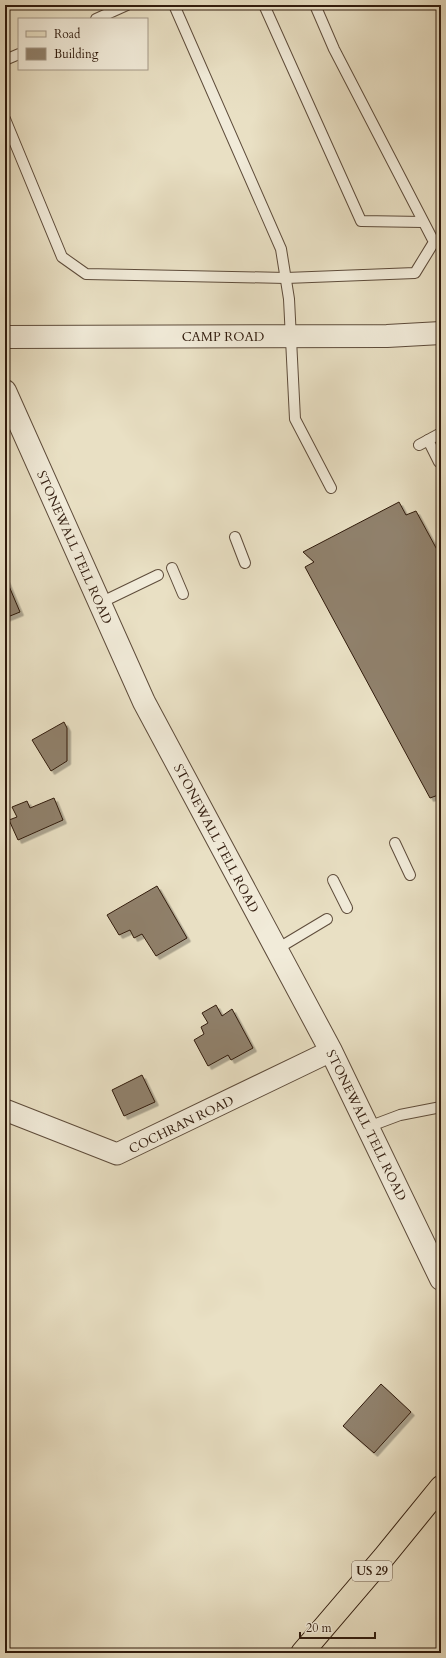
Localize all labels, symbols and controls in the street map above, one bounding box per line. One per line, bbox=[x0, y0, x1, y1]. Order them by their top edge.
legend bbox=[18, 18, 148, 70]
text: Road bbox=[54, 26, 81, 42]
text: Building bbox=[54, 46, 99, 62]
street label: CAMP ROAD bbox=[182, 328, 264, 346]
street label: STONEWALL TELL ROAD bbox=[32, 468, 116, 627]
street label: STONEWALL TELL ROAD bbox=[169, 761, 263, 916]
street label: STONEWALL TELL ROAD bbox=[322, 1047, 411, 1204]
street label: COCHRAN ROAD bbox=[126, 1092, 237, 1158]
road number: US 29 bbox=[352, 1561, 392, 1581]
scale bar bbox=[300, 1614, 375, 1640]
text: 20 m bbox=[306, 1620, 333, 1636]

